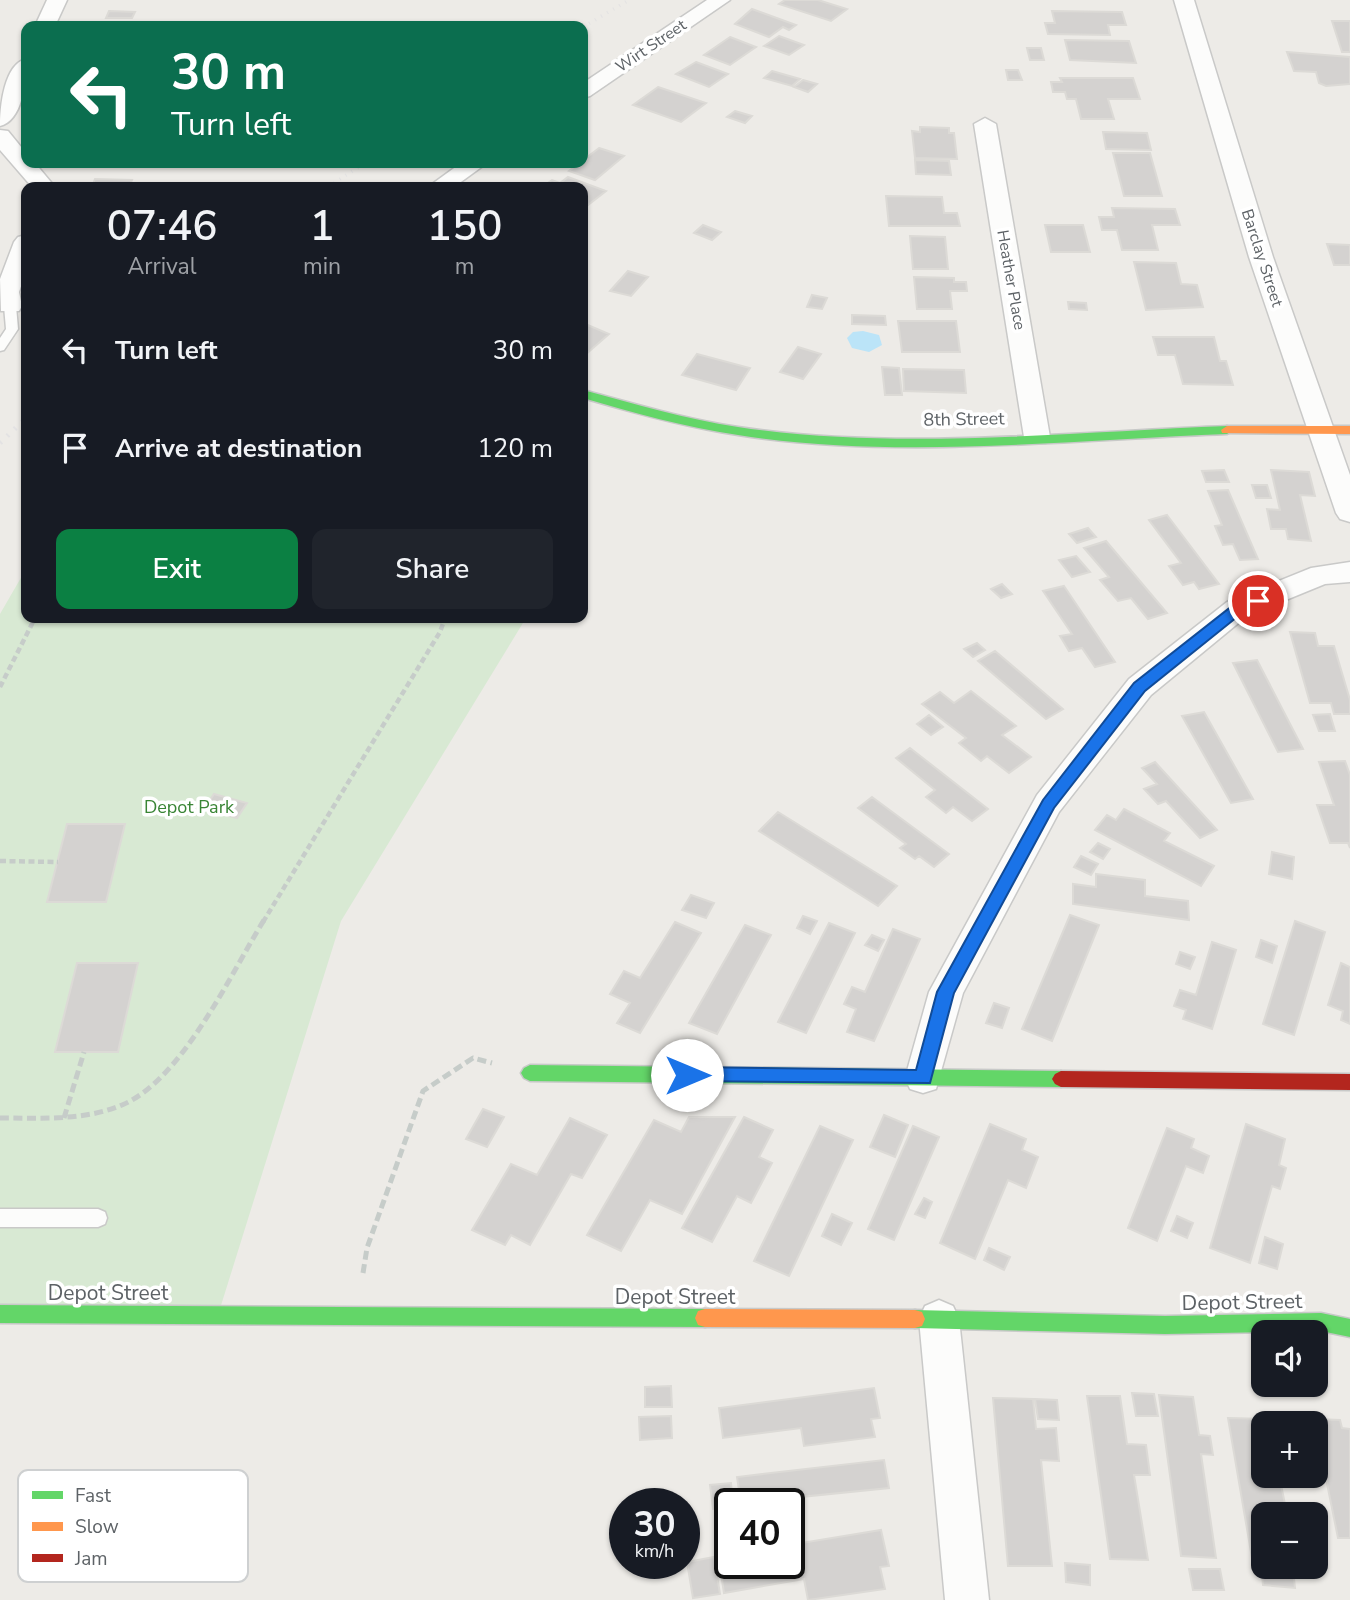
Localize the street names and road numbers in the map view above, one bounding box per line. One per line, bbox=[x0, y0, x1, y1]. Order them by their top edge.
street label: Wirt Street bbox=[611, 14, 691, 78]
street label: Barclay Street bbox=[1236, 206, 1288, 310]
street label: Heather Place bbox=[991, 228, 1031, 332]
street label: 8th Street bbox=[923, 406, 1005, 432]
street label: Depot Street bbox=[48, 1279, 169, 1307]
street label: Depot Street bbox=[615, 1283, 736, 1311]
street label: Depot Street bbox=[1181, 1287, 1303, 1317]

